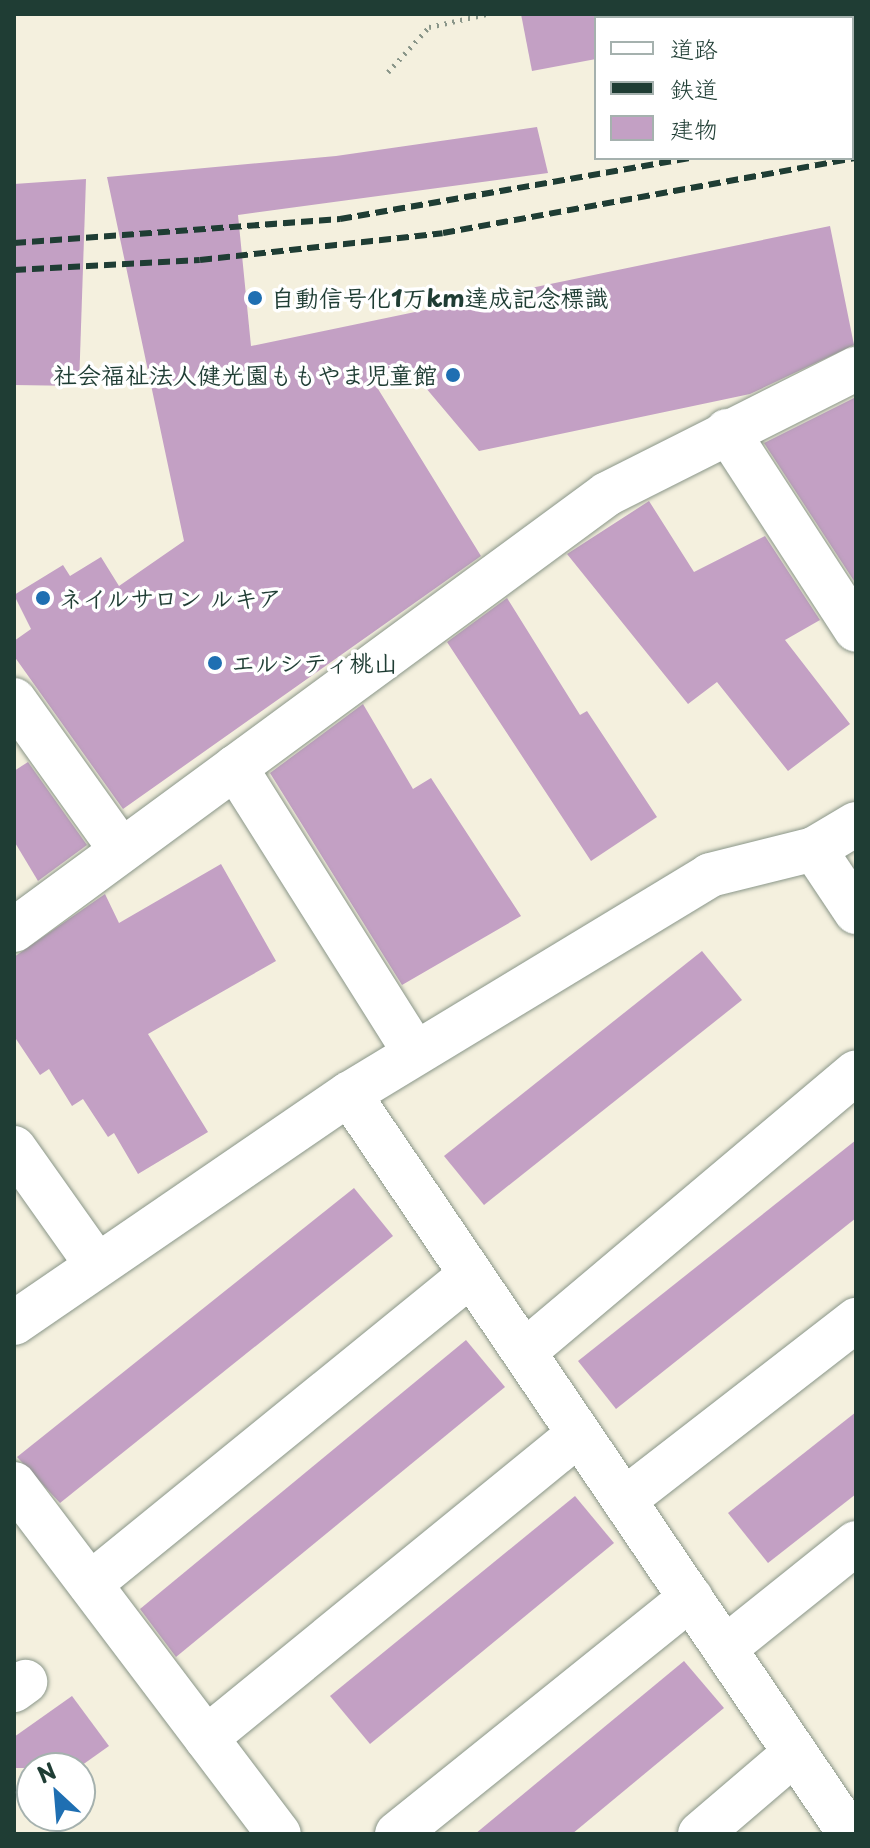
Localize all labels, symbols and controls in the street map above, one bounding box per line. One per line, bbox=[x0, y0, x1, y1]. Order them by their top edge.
legend bbox=[594, 16, 854, 160]
text: 道路 bbox=[670, 30, 718, 66]
text: 鉄道 bbox=[670, 70, 718, 106]
text: 建物 bbox=[670, 110, 718, 146]
place label: 自動信号化1万km達成記念標識 bbox=[271, 284, 609, 312]
marker: 自動信号化1万km達成記念標識 bbox=[246, 289, 264, 307]
place label: 社会福祉法人健光園ももやま児童館 bbox=[53, 361, 437, 389]
marker: 社会福祉法人健光園ももやま児童館 bbox=[444, 366, 462, 384]
place label: ネイルサロン ルキア bbox=[59, 584, 283, 612]
marker: ネイルサロン ルキア bbox=[34, 589, 52, 607]
place label: エルシティ桃山 bbox=[231, 649, 399, 677]
marker: エルシティ桃山 bbox=[206, 654, 224, 672]
north arrow bbox=[16, 1752, 96, 1832]
text: N bbox=[31, 1753, 61, 1790]

